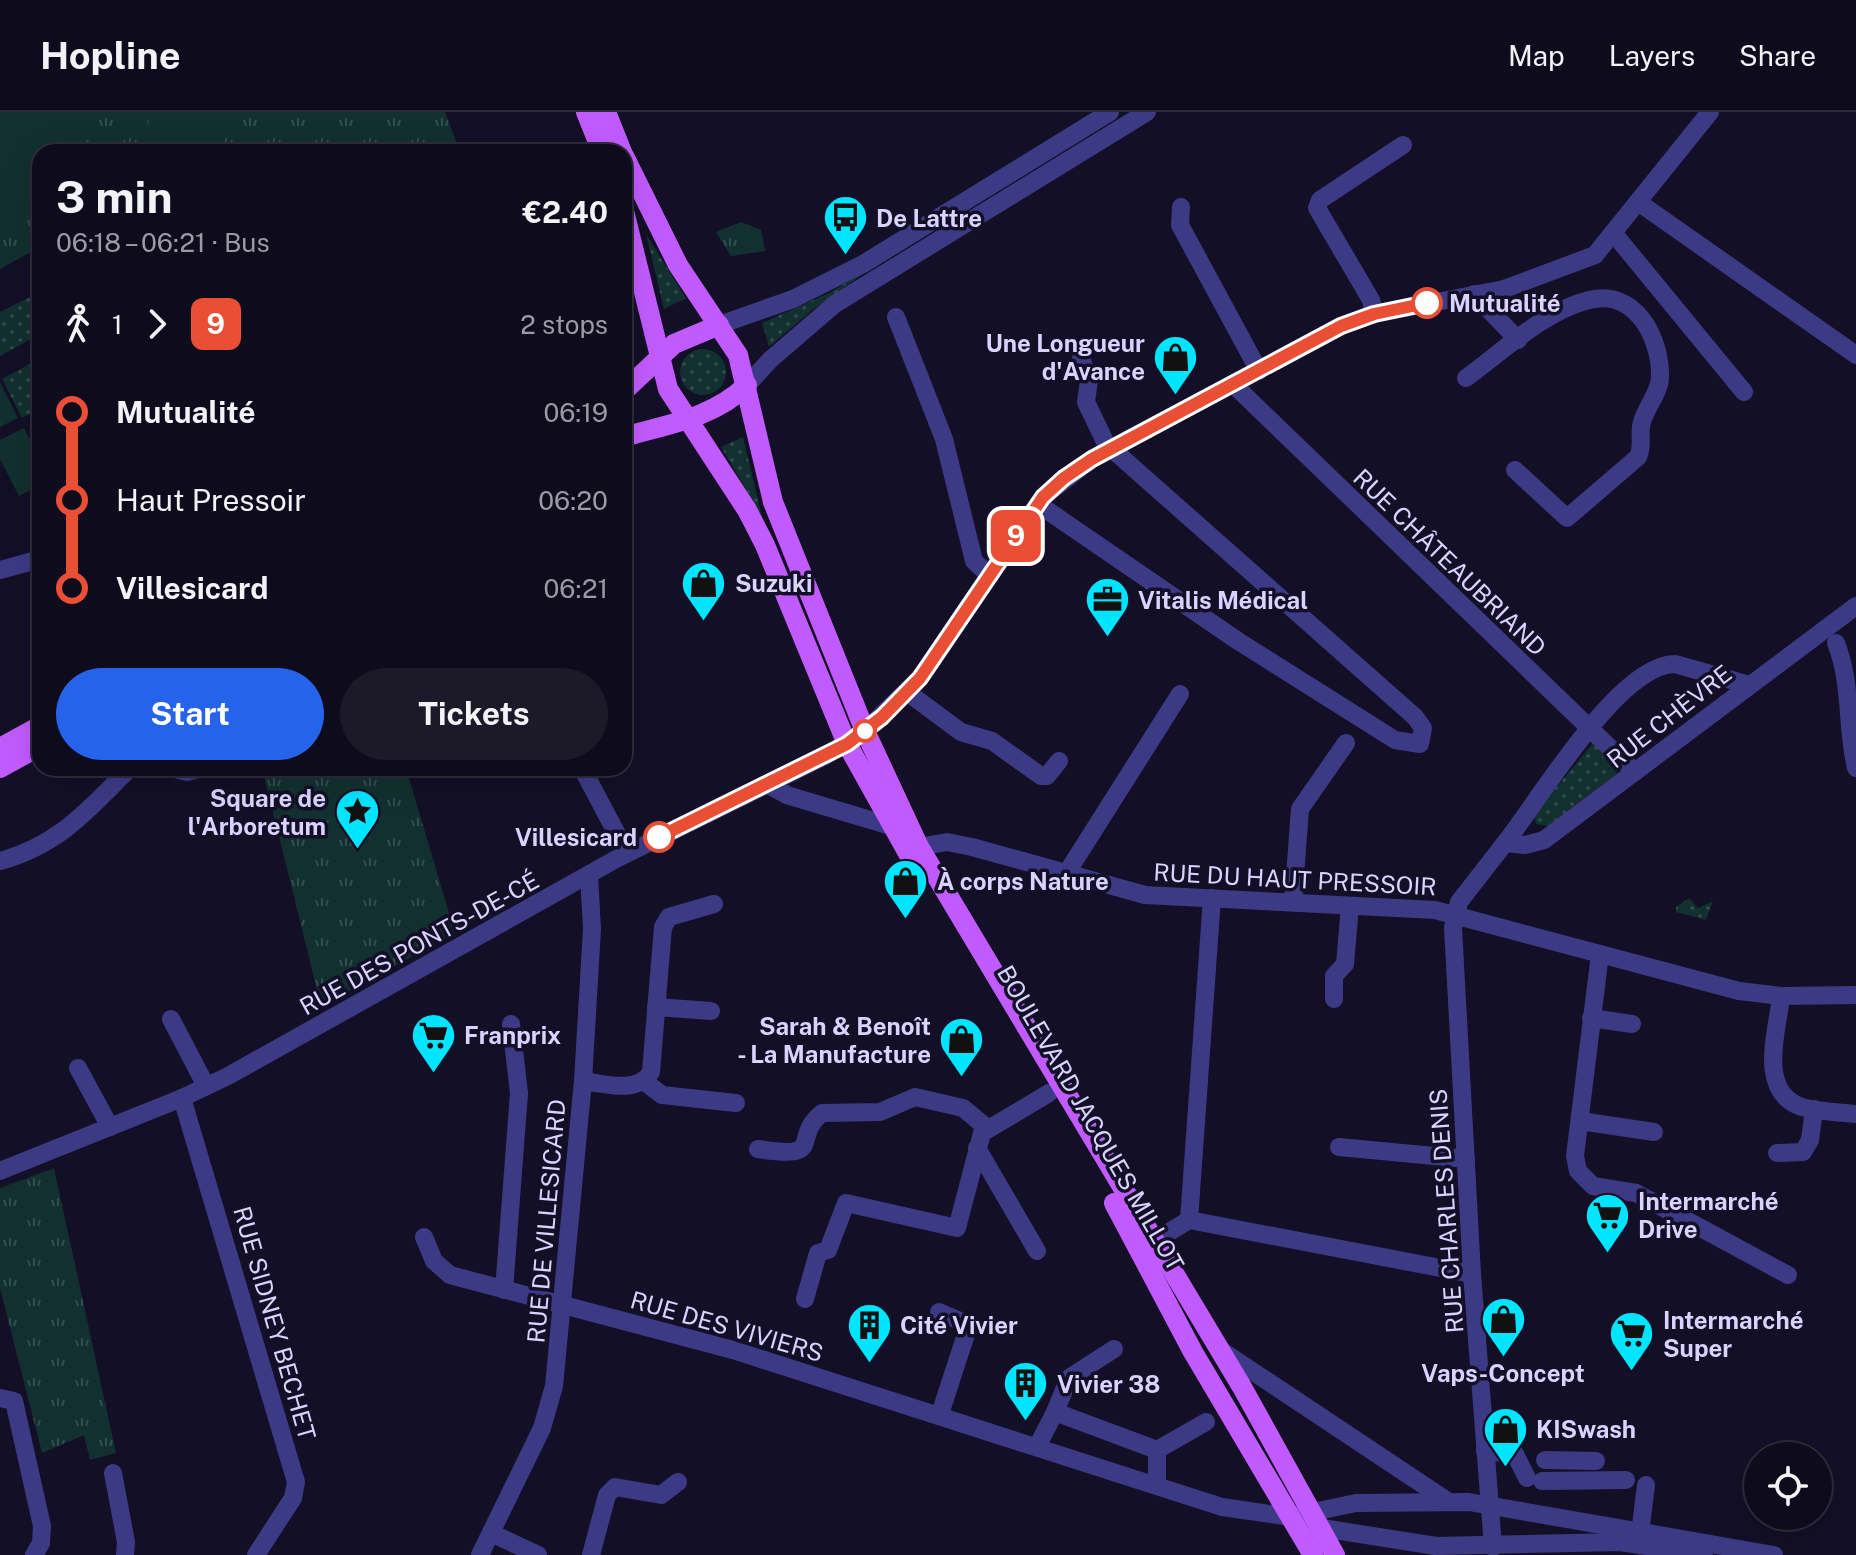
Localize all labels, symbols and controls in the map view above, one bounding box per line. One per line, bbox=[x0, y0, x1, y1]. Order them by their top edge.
text: Hopline bbox=[40, 33, 181, 78]
text: Map bbox=[1508, 39, 1565, 72]
text: Layers bbox=[1609, 39, 1695, 72]
text: Share bbox=[1739, 39, 1816, 72]
text: 3 min bbox=[56, 171, 173, 223]
text: €2.40 bbox=[522, 194, 608, 230]
bus stop icon: De Lattre bbox=[821, 194, 869, 257]
place label: De Lattre bbox=[876, 204, 982, 232]
text: 06:18 – 06:21 · Bus bbox=[56, 227, 270, 258]
marker: Mutualité bbox=[1412, 288, 1442, 318]
place label: Mutualité bbox=[1449, 289, 1561, 317]
icon: walk bbox=[56, 302, 100, 346]
icon: forward bbox=[135, 302, 179, 346]
text: 9 bbox=[207, 307, 225, 340]
text: 1 bbox=[112, 309, 123, 340]
text: 2 stops bbox=[520, 309, 608, 340]
place label: Une Longueur d'Avance bbox=[985, 329, 1145, 385]
shop icon: Une Longueur d'Avance bbox=[1152, 333, 1200, 396]
text: Mutualité bbox=[116, 394, 256, 430]
text: 06:19 bbox=[543, 397, 608, 428]
street label: RUE CHÂTEAUBRIAND bbox=[1348, 463, 1552, 661]
text: Haut Pressoir bbox=[116, 482, 306, 518]
text: 06:20 bbox=[538, 485, 608, 516]
line badge: 9 bbox=[990, 510, 1042, 562]
text: 9 bbox=[1007, 519, 1025, 552]
shop icon: Suzuki bbox=[680, 559, 728, 622]
place label: Suzuki bbox=[735, 569, 812, 597]
text: Villesicard bbox=[116, 570, 269, 606]
text: 06:21 bbox=[544, 573, 608, 604]
office icon: Vitalis Médical bbox=[1083, 576, 1131, 639]
place label: Vitalis Médical bbox=[1138, 586, 1308, 614]
street label: RUE CHÈVRE bbox=[1601, 659, 1737, 773]
button: Start bbox=[56, 668, 324, 760]
button: Tickets bbox=[340, 668, 608, 760]
unlabelled marker bbox=[854, 720, 876, 742]
place label: Square de l'Arboretum bbox=[188, 784, 326, 840]
place icon: Square de l'Arboretum bbox=[333, 788, 381, 851]
marker: Villesicard bbox=[644, 822, 674, 852]
place label: Villesicard bbox=[515, 823, 637, 851]
shop icon: À corps Nature bbox=[882, 857, 930, 920]
street label: RUE DU HAUT PRESSOIR bbox=[1153, 858, 1437, 900]
street label: RUE DES PONTS-DE-CÉ bbox=[295, 866, 543, 1020]
place label: À corps Nature bbox=[937, 867, 1109, 895]
street label: BOULEVARD JACQUES MILLOT bbox=[992, 960, 1190, 1276]
supermarket icon: Franprix bbox=[409, 1011, 457, 1074]
place label: Sarah & Benoît - La Manufacture bbox=[737, 1012, 931, 1068]
shop icon: Sarah & Benoît - La Manufacture bbox=[938, 1016, 986, 1079]
place label: Franprix bbox=[464, 1021, 561, 1049]
street label: RUE CHARLES DENIS bbox=[1423, 1088, 1469, 1334]
street label: RUE DE VILLESICARD bbox=[521, 1098, 571, 1344]
place label: Intermarché Drive bbox=[1638, 1187, 1778, 1243]
supermarket icon: Intermarché Drive bbox=[1583, 1191, 1631, 1254]
street label: RUE SIDNEY BECHET bbox=[228, 1203, 322, 1443]
street label: RUE DES VIVIERS bbox=[627, 1285, 827, 1367]
shop icon: Vaps-Concept bbox=[1479, 1295, 1527, 1358]
building icon: Cité Vivier bbox=[845, 1301, 893, 1364]
place label: Intermarché Super bbox=[1663, 1306, 1803, 1362]
supermarket icon: Intermarché Super bbox=[1608, 1310, 1656, 1373]
place label: Cité Vivier bbox=[900, 1311, 1018, 1339]
place label: Vaps-Concept bbox=[1421, 1359, 1585, 1387]
building icon: Vivier 38 bbox=[1002, 1360, 1050, 1423]
place label: Vivier 38 bbox=[1057, 1370, 1160, 1398]
shop icon: KISwash bbox=[1481, 1405, 1529, 1468]
place label: KISwash bbox=[1536, 1415, 1636, 1443]
map controls bbox=[1744, 1442, 1832, 1530]
button: locate bbox=[1744, 1442, 1832, 1530]

